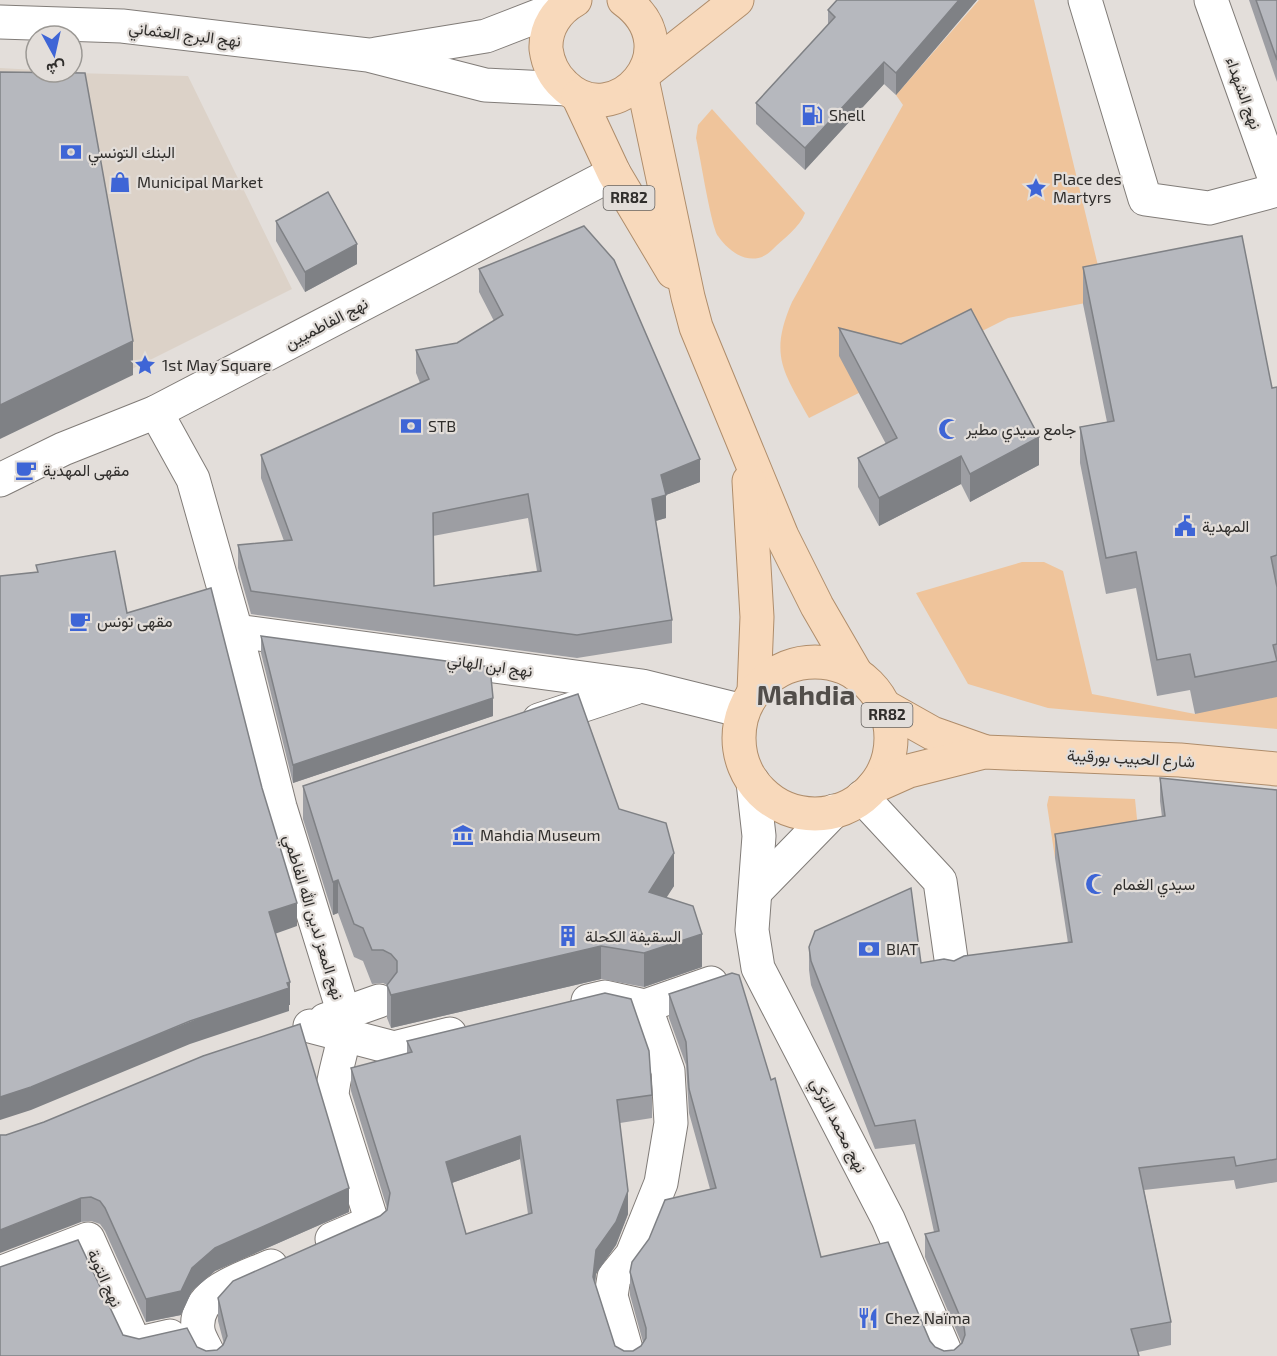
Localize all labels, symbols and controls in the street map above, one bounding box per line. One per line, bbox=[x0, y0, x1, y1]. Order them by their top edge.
street label: نهج البرج العثماني bbox=[127, 17, 242, 55]
north arrow bbox=[24, 24, 84, 84]
street label: نهج الشهداء bbox=[1220, 54, 1266, 133]
text: ش bbox=[45, 58, 67, 80]
fuel station icon: Shell bbox=[800, 103, 824, 127]
place label: Shell bbox=[829, 105, 866, 124]
bank icon: البنك التونسي bbox=[59, 140, 83, 164]
place label: البنك التونسي bbox=[88, 142, 175, 166]
place label: Place des Martyrs bbox=[1053, 169, 1122, 206]
shop icon: Municipal Market bbox=[108, 170, 132, 194]
place label: Municipal Market bbox=[137, 172, 263, 191]
place icon: Place des Martyrs bbox=[1024, 176, 1048, 200]
road number: RR82 bbox=[604, 186, 654, 210]
street label: نهج الفاطميين bbox=[281, 293, 372, 355]
place icon: 1st May Square bbox=[133, 353, 157, 377]
place label: 1st May Square bbox=[162, 355, 271, 374]
bank icon: STB bbox=[399, 414, 423, 438]
place label: STB bbox=[428, 416, 456, 435]
mosque icon: جامع سيدي مطير bbox=[937, 417, 961, 441]
place label: جامع سيدي مطير bbox=[965, 419, 1077, 443]
cafe icon: مقهى المهدية bbox=[14, 458, 38, 482]
place label: مقهى المهدية bbox=[43, 460, 129, 481]
public building icon: المهدية bbox=[1173, 514, 1197, 538]
place label: المهدية bbox=[1202, 516, 1249, 537]
cafe icon: مقهى تونس bbox=[68, 609, 92, 633]
place label: مقهى تونس bbox=[97, 611, 172, 632]
street label: نهج ابن الهاني bbox=[445, 649, 534, 685]
district label: Mahdia bbox=[757, 677, 855, 711]
road number: RR82 bbox=[862, 703, 912, 727]
street label: شارع الحبيب بورقيبة bbox=[1066, 745, 1195, 773]
museum icon: Mahdia Museum bbox=[451, 823, 475, 847]
place label: Mahdia Museum bbox=[480, 825, 601, 844]
street label: نهج المعز لدين الله الفاطمي bbox=[276, 832, 349, 1003]
mosque icon: سيدي الغمام bbox=[1084, 872, 1108, 896]
place label: سيدي الغمام bbox=[1113, 874, 1195, 898]
building icon: السقيفة الكحلة bbox=[556, 924, 580, 948]
place label: السقيفة الكحلة bbox=[585, 926, 681, 946]
bank icon: BIAT bbox=[857, 937, 881, 961]
place label: BIAT bbox=[886, 939, 918, 958]
street label: نهج محمد التركي bbox=[803, 1074, 872, 1178]
street label: نهج التوبة bbox=[82, 1246, 127, 1311]
restaurant icon: Chez Naïma bbox=[856, 1306, 880, 1330]
place label: Chez Naïma bbox=[885, 1308, 971, 1327]

